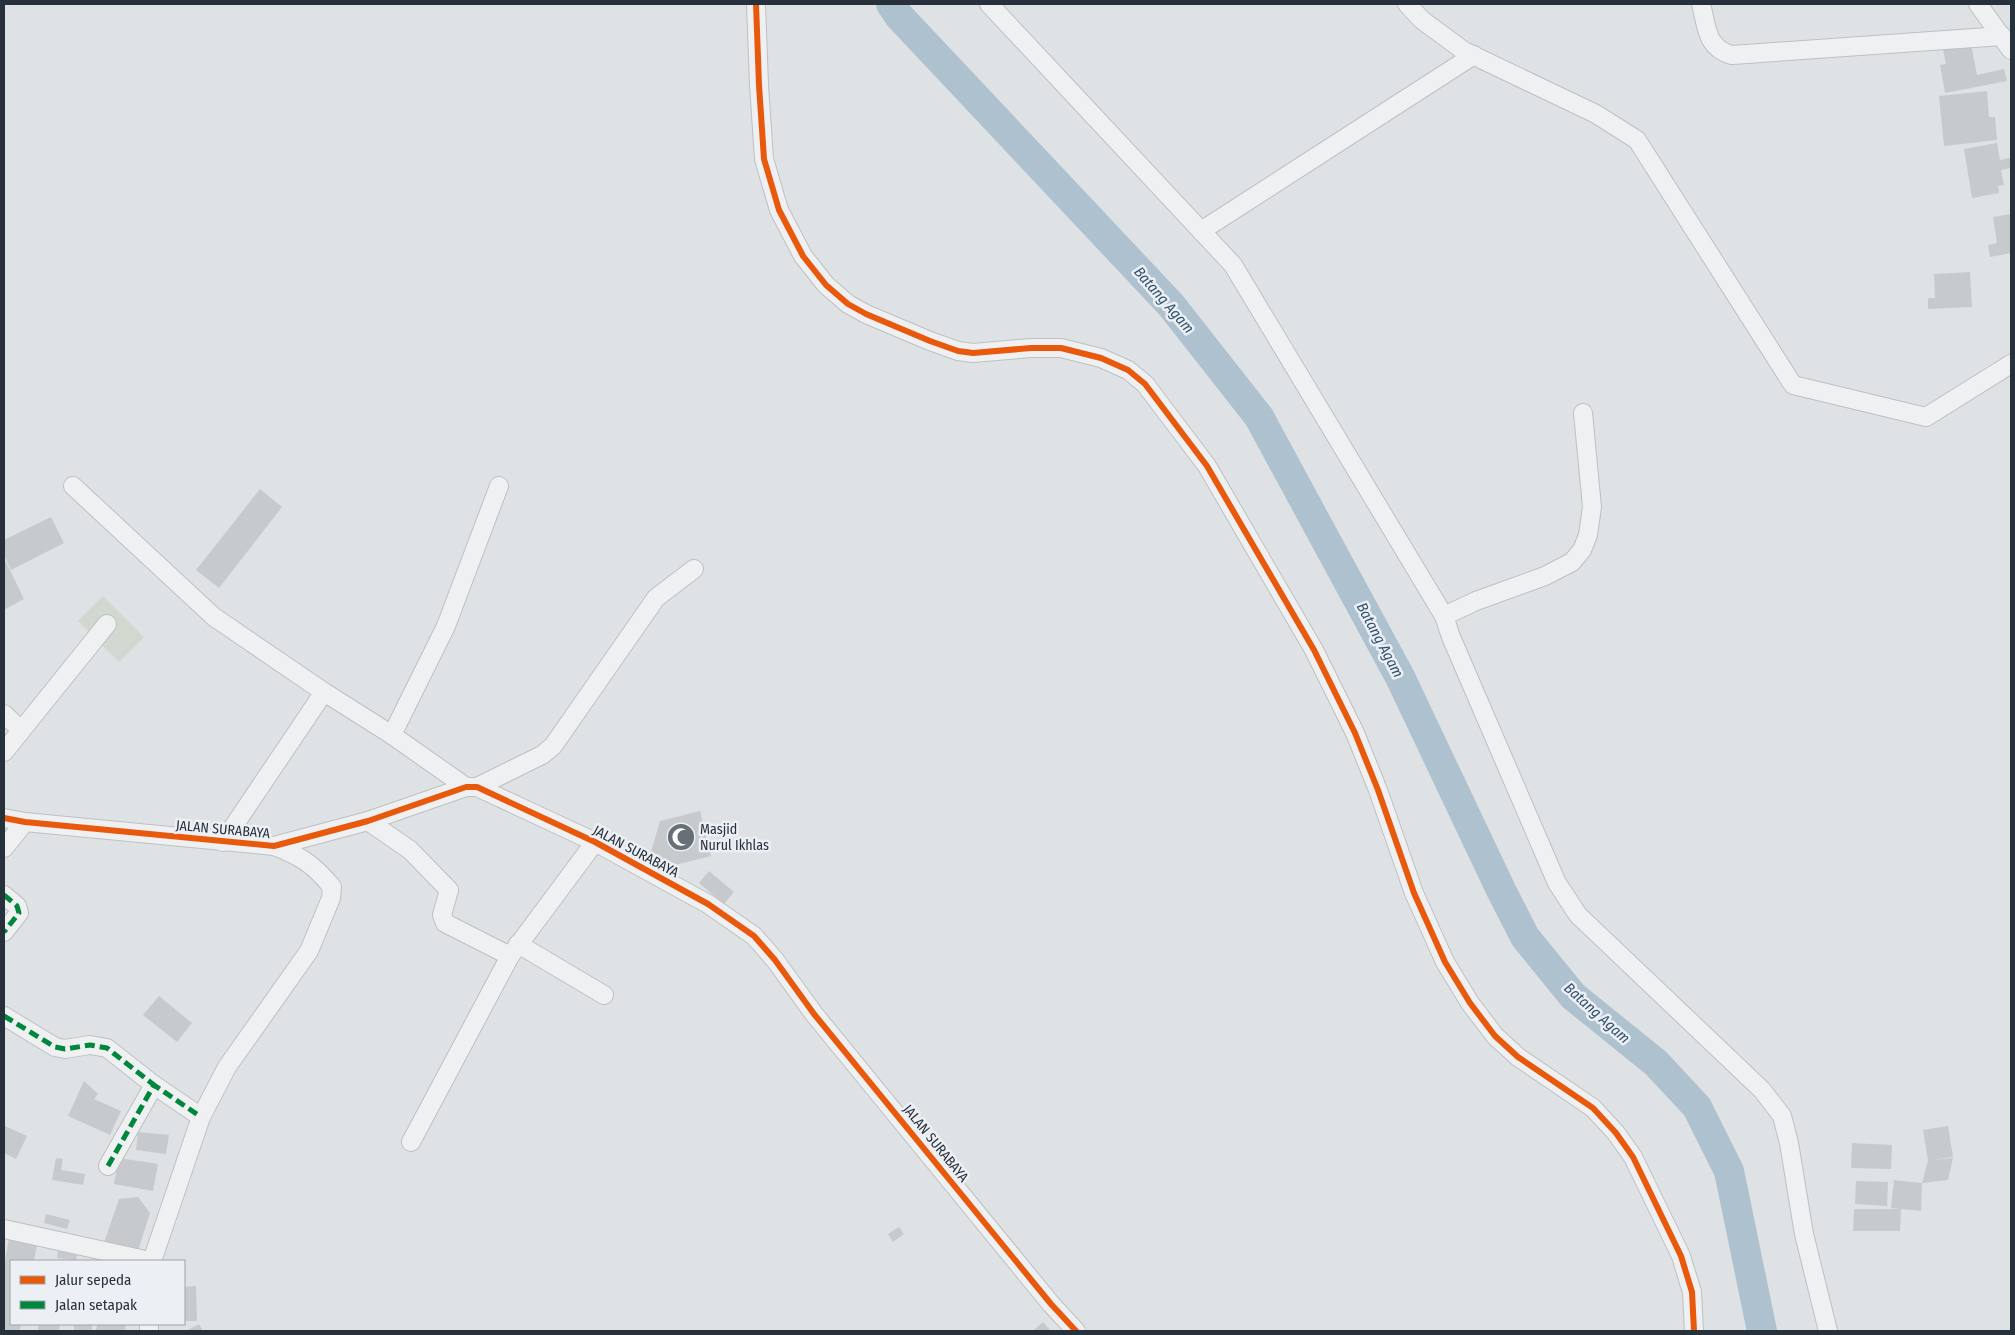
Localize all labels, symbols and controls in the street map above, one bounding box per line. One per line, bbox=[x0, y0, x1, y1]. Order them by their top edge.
water label: Batang Agam bbox=[1130, 263, 1198, 337]
water label: Batang Agam bbox=[1353, 599, 1407, 681]
street label: JALAN SURABAYA bbox=[175, 817, 271, 842]
place label: Masjid Nurul Ikhlas bbox=[700, 821, 769, 854]
street label: JALAN SURABAYA bbox=[590, 822, 682, 881]
mosque icon: Masjid Nurul Ikhlas bbox=[666, 822, 696, 852]
water label: Batang Agam bbox=[1560, 979, 1634, 1047]
street label: JALAN SURABAYA bbox=[899, 1101, 972, 1186]
legend bbox=[10, 1260, 185, 1325]
text: Jalur sepeda bbox=[55, 1271, 131, 1289]
text: Jalan setapak bbox=[55, 1296, 137, 1314]

